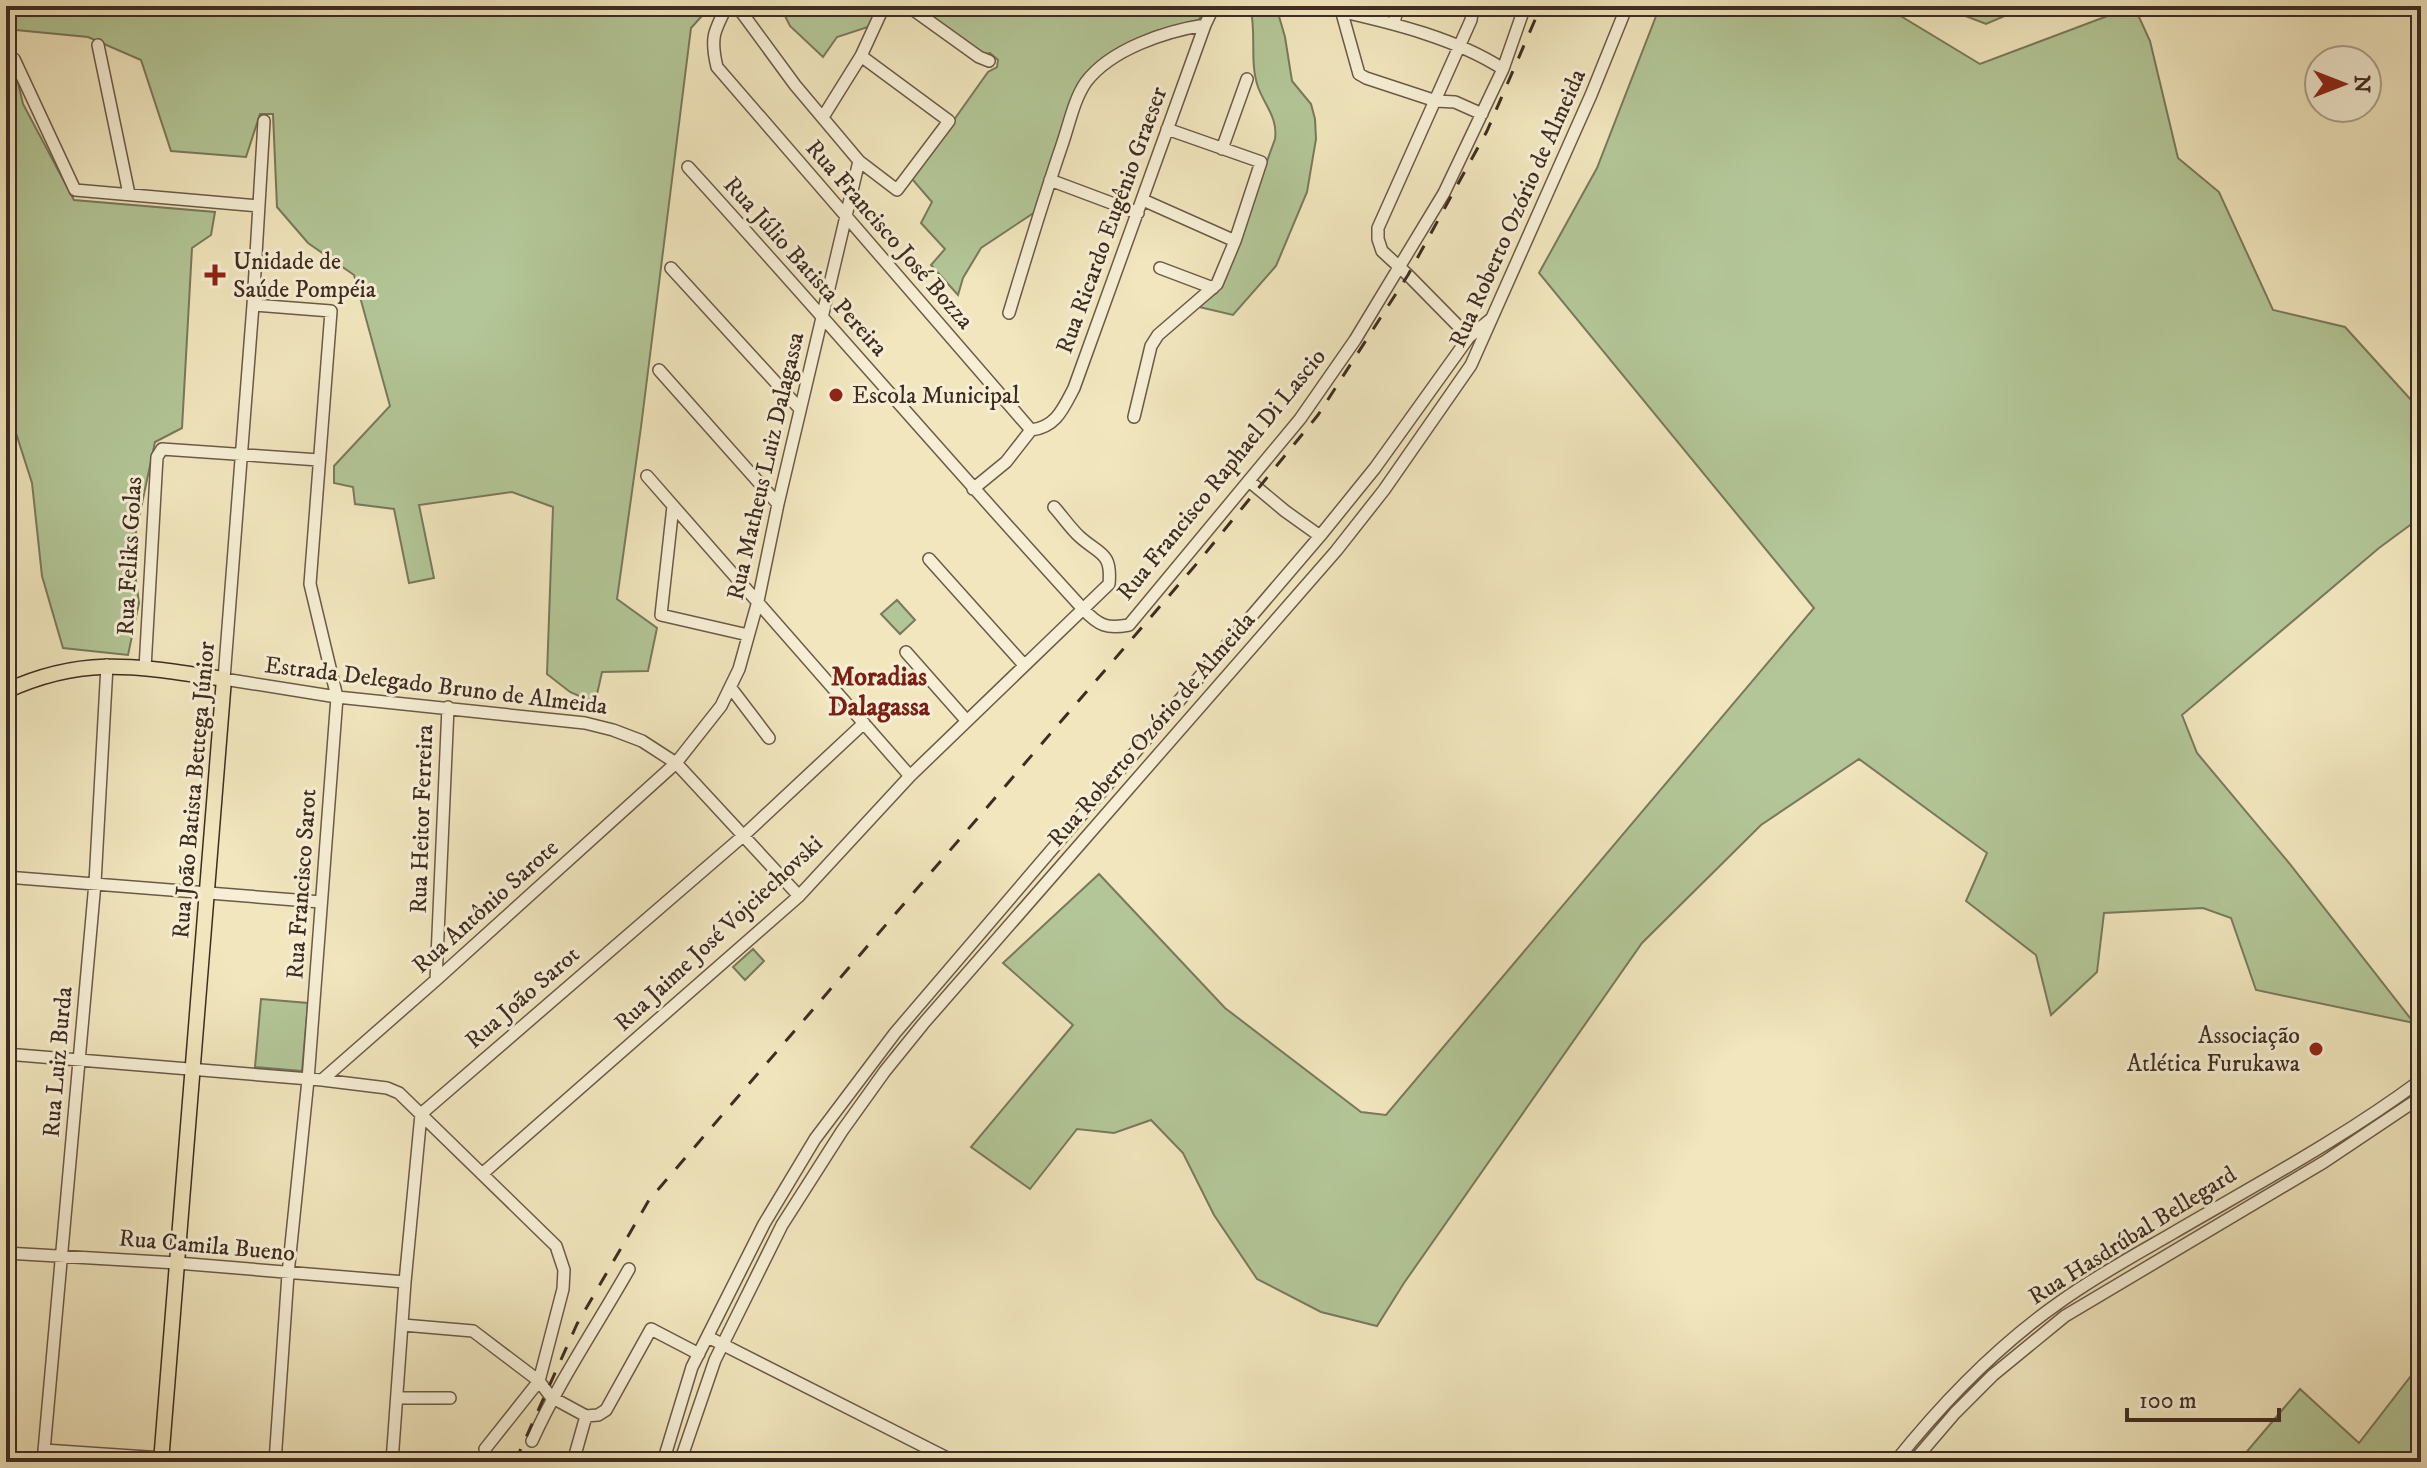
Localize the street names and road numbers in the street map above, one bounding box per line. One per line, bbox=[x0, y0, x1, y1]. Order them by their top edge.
street label: Rua Roberto Ozório de Almeida bbox=[1443, 64, 1593, 352]
street label: Rua Ricardo Eugênio Graeser bbox=[1050, 83, 1174, 358]
street label: Rua Francisco José Bozza bbox=[799, 134, 980, 336]
street label: Rua Júlio Batista Pereira bbox=[717, 170, 894, 363]
street label: Rua Matheus Luiz Dalagassa bbox=[721, 329, 812, 603]
street label: Rua Francisco Raphael Di Lascio bbox=[1111, 342, 1333, 607]
street label: Rua Feliks Golas bbox=[111, 476, 149, 636]
street label: Rua Roberto Ozório de Almeida bbox=[1041, 605, 1263, 853]
street label: Rua João Batista Bettega Júnior bbox=[166, 640, 222, 940]
street label: Estrada Delegado Bruno de Almeida bbox=[263, 650, 610, 722]
street label: Rua Heitor Ferreira bbox=[404, 723, 440, 914]
street label: Rua Francisco Sarot bbox=[280, 788, 324, 980]
street label: Rua Jaime José Vojciechovski bbox=[608, 829, 829, 1038]
street label: Rua Antônio Sarote bbox=[406, 833, 565, 980]
street label: Rua João Sarot bbox=[459, 940, 586, 1056]
street label: Rua Luiz Burda bbox=[36, 985, 80, 1139]
street label: Rua Hasdrúbal Bellegard bbox=[2023, 1160, 2242, 1312]
street label: Rua Camila Bueno bbox=[118, 1223, 296, 1269]

